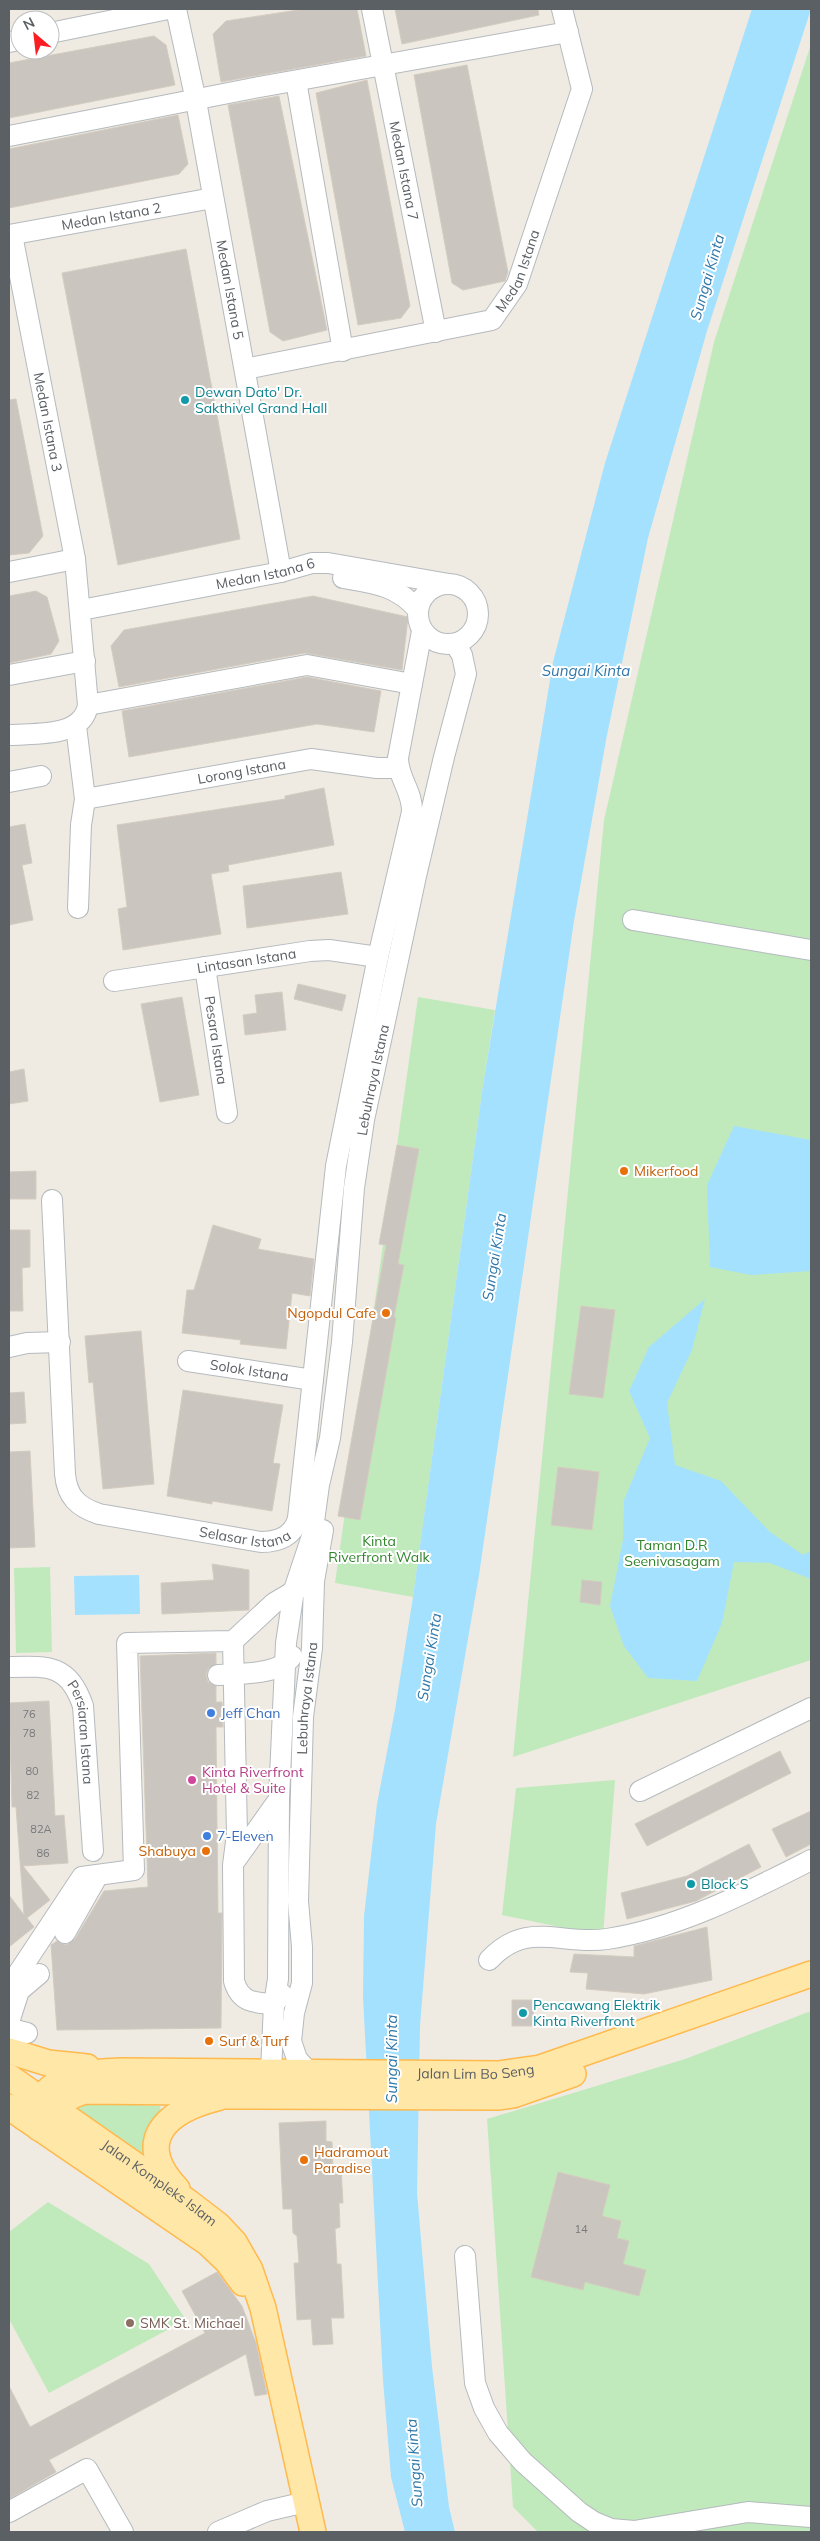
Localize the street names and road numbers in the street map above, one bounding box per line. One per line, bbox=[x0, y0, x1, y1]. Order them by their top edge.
street label: Medan Istana 7 bbox=[385, 120, 423, 222]
street label: Medan Istana 2 bbox=[60, 199, 163, 234]
street label: Medan Istana bbox=[491, 227, 543, 315]
street label: Medan Istana 5 bbox=[212, 239, 248, 341]
street label: Medan Istana 3 bbox=[30, 371, 66, 473]
street label: Medan Istana 6 bbox=[214, 554, 317, 593]
street label: Lorong Istana bbox=[196, 755, 287, 788]
street label: Lintasan Istana bbox=[196, 944, 297, 977]
street label: Pesara Istana bbox=[200, 995, 232, 1086]
street label: Lebuhraya Istana bbox=[353, 1023, 393, 1137]
street label: Solok Istana bbox=[209, 1355, 290, 1385]
street label: Selasar Istana bbox=[198, 1522, 294, 1551]
street label: Lebuhraya Istana bbox=[293, 1642, 321, 1755]
street label: Persiaran Istana bbox=[63, 1677, 97, 1785]
street label: Jalan Lim Bo Seng bbox=[417, 2060, 535, 2083]
street label: Jalan Kompleks Islam bbox=[98, 2136, 221, 2230]

